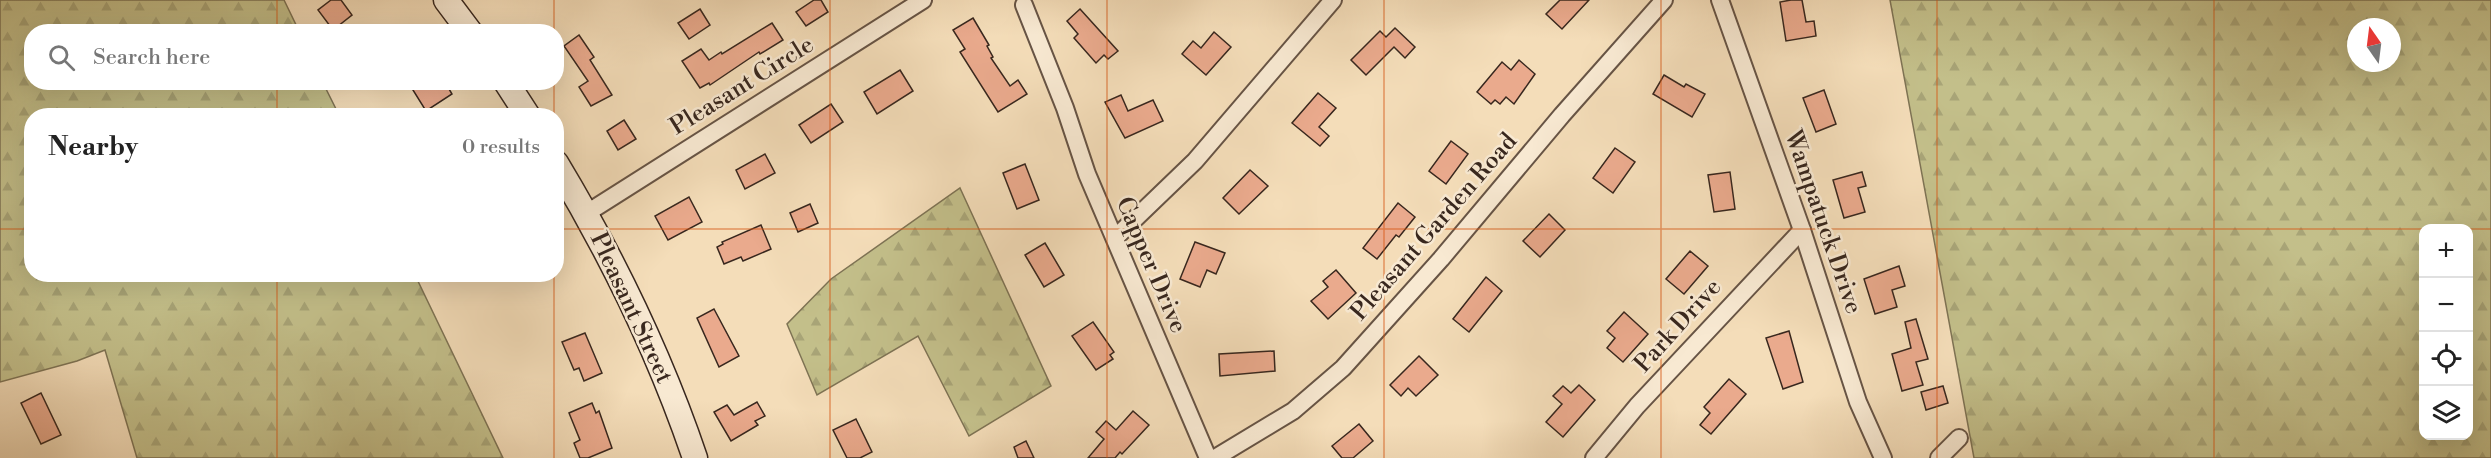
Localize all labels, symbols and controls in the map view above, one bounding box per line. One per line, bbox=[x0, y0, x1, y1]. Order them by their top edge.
north arrow bbox=[2347, 18, 2401, 72]
search box bbox=[24, 24, 564, 90]
street label: Pleasant Circle bbox=[665, 30, 819, 142]
icon: search bbox=[45, 41, 78, 74]
text: Search here bbox=[93, 44, 210, 71]
street label: Wampatuck Drive bbox=[1777, 125, 1868, 318]
street label: Pleasant Garden Road bbox=[1344, 127, 1524, 327]
text: Nearby bbox=[48, 131, 138, 163]
text: 0 results bbox=[462, 135, 540, 160]
street label: Capper Drive bbox=[1109, 192, 1193, 338]
map controls bbox=[2419, 224, 2473, 440]
button: + bbox=[2419, 224, 2473, 278]
street label: Pleasant Street bbox=[583, 228, 679, 389]
street label: Park Drive bbox=[1628, 273, 1728, 379]
button: − bbox=[2419, 278, 2473, 332]
button: locate bbox=[2419, 332, 2473, 386]
button: layers bbox=[2419, 386, 2473, 440]

